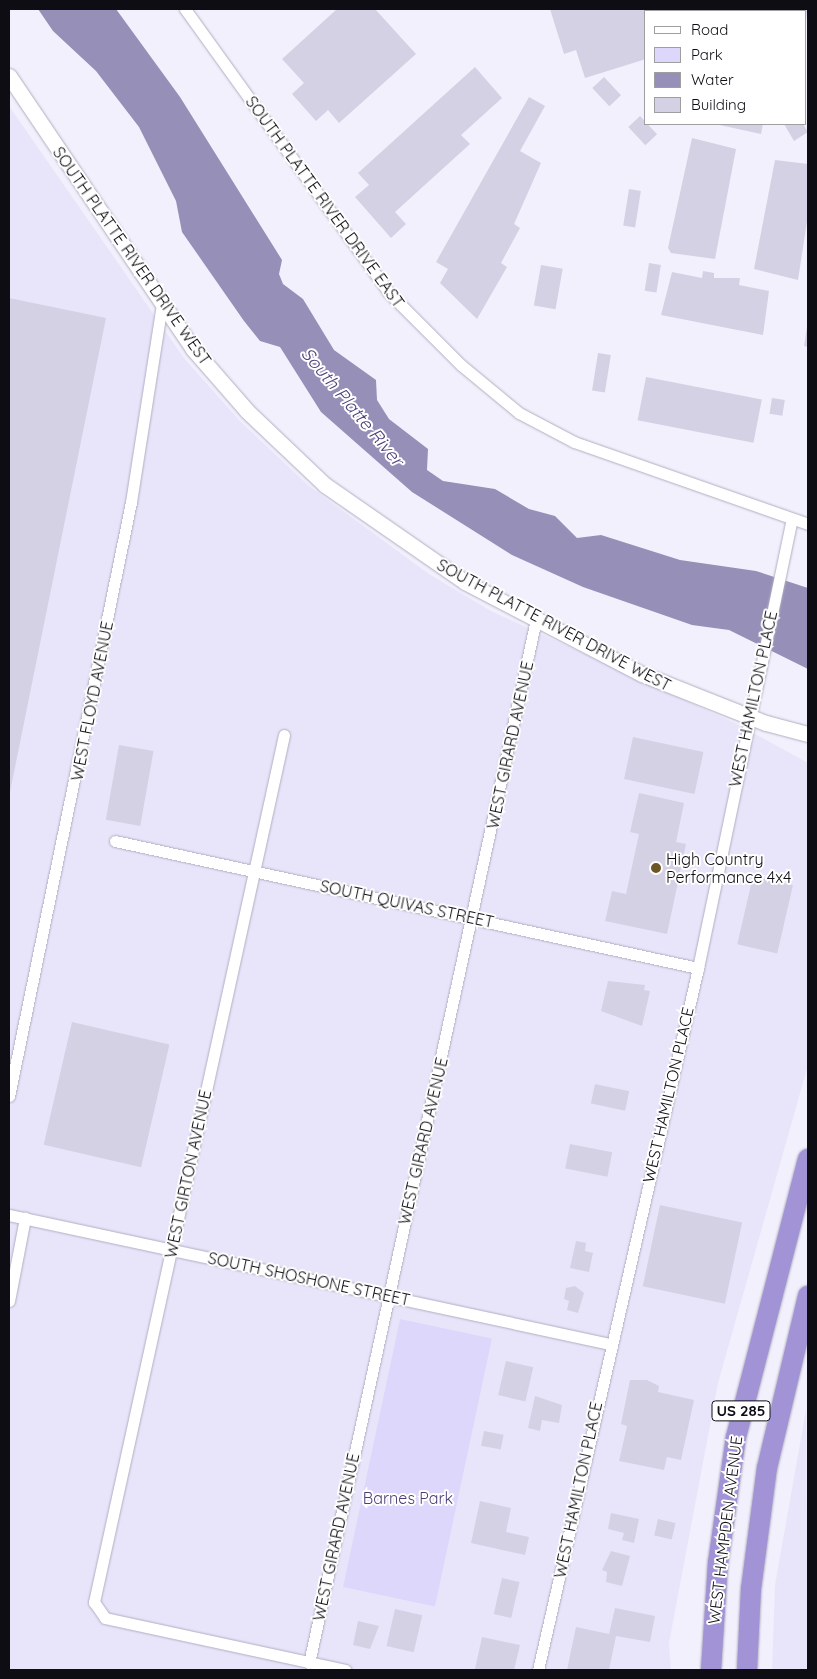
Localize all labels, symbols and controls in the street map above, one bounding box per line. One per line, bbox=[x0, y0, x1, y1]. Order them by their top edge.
legend bbox=[644, 10, 807, 125]
text: Road bbox=[691, 20, 728, 39]
text: Park bbox=[691, 45, 723, 64]
text: Water bbox=[691, 70, 734, 89]
street label: SOUTH PLATTE RIVER DRIVE EAST bbox=[242, 92, 408, 312]
text: Building bbox=[691, 95, 746, 114]
street label: SOUTH PLATTE RIVER DRIVE WEST bbox=[49, 143, 215, 369]
water label: South Platte River bbox=[296, 343, 408, 471]
street label: SOUTH PLATTE RIVER DRIVE WEST bbox=[434, 555, 674, 695]
street label: WEST HAMILTON PLACE bbox=[725, 609, 781, 789]
street label: WEST FLOYD AVENUE bbox=[67, 619, 117, 783]
street label: WEST GIRARD AVENUE bbox=[483, 659, 537, 831]
place label: High Country Performance 4x4 bbox=[666, 849, 791, 887]
marker: High Country Performance 4x4 bbox=[650, 862, 662, 874]
street label: SOUTH QUIVAS STREET bbox=[318, 876, 496, 932]
street label: WEST HAMILTON PLACE bbox=[638, 1005, 698, 1185]
street label: WEST GIRARD AVENUE bbox=[394, 1055, 452, 1227]
street label: WEST GIRTON AVENUE bbox=[161, 1088, 215, 1260]
street label: SOUTH SHOSHONE STREET bbox=[206, 1248, 412, 1310]
road number: US 285 bbox=[711, 1398, 771, 1424]
street label: WEST HAMILTON PLACE bbox=[550, 1400, 606, 1580]
street label: WEST HAMPDEN AVENUE bbox=[704, 1435, 746, 1625]
street label: WEST GIRARD AVENUE bbox=[309, 1451, 363, 1623]
park label: Barnes Park bbox=[363, 1488, 453, 1508]

